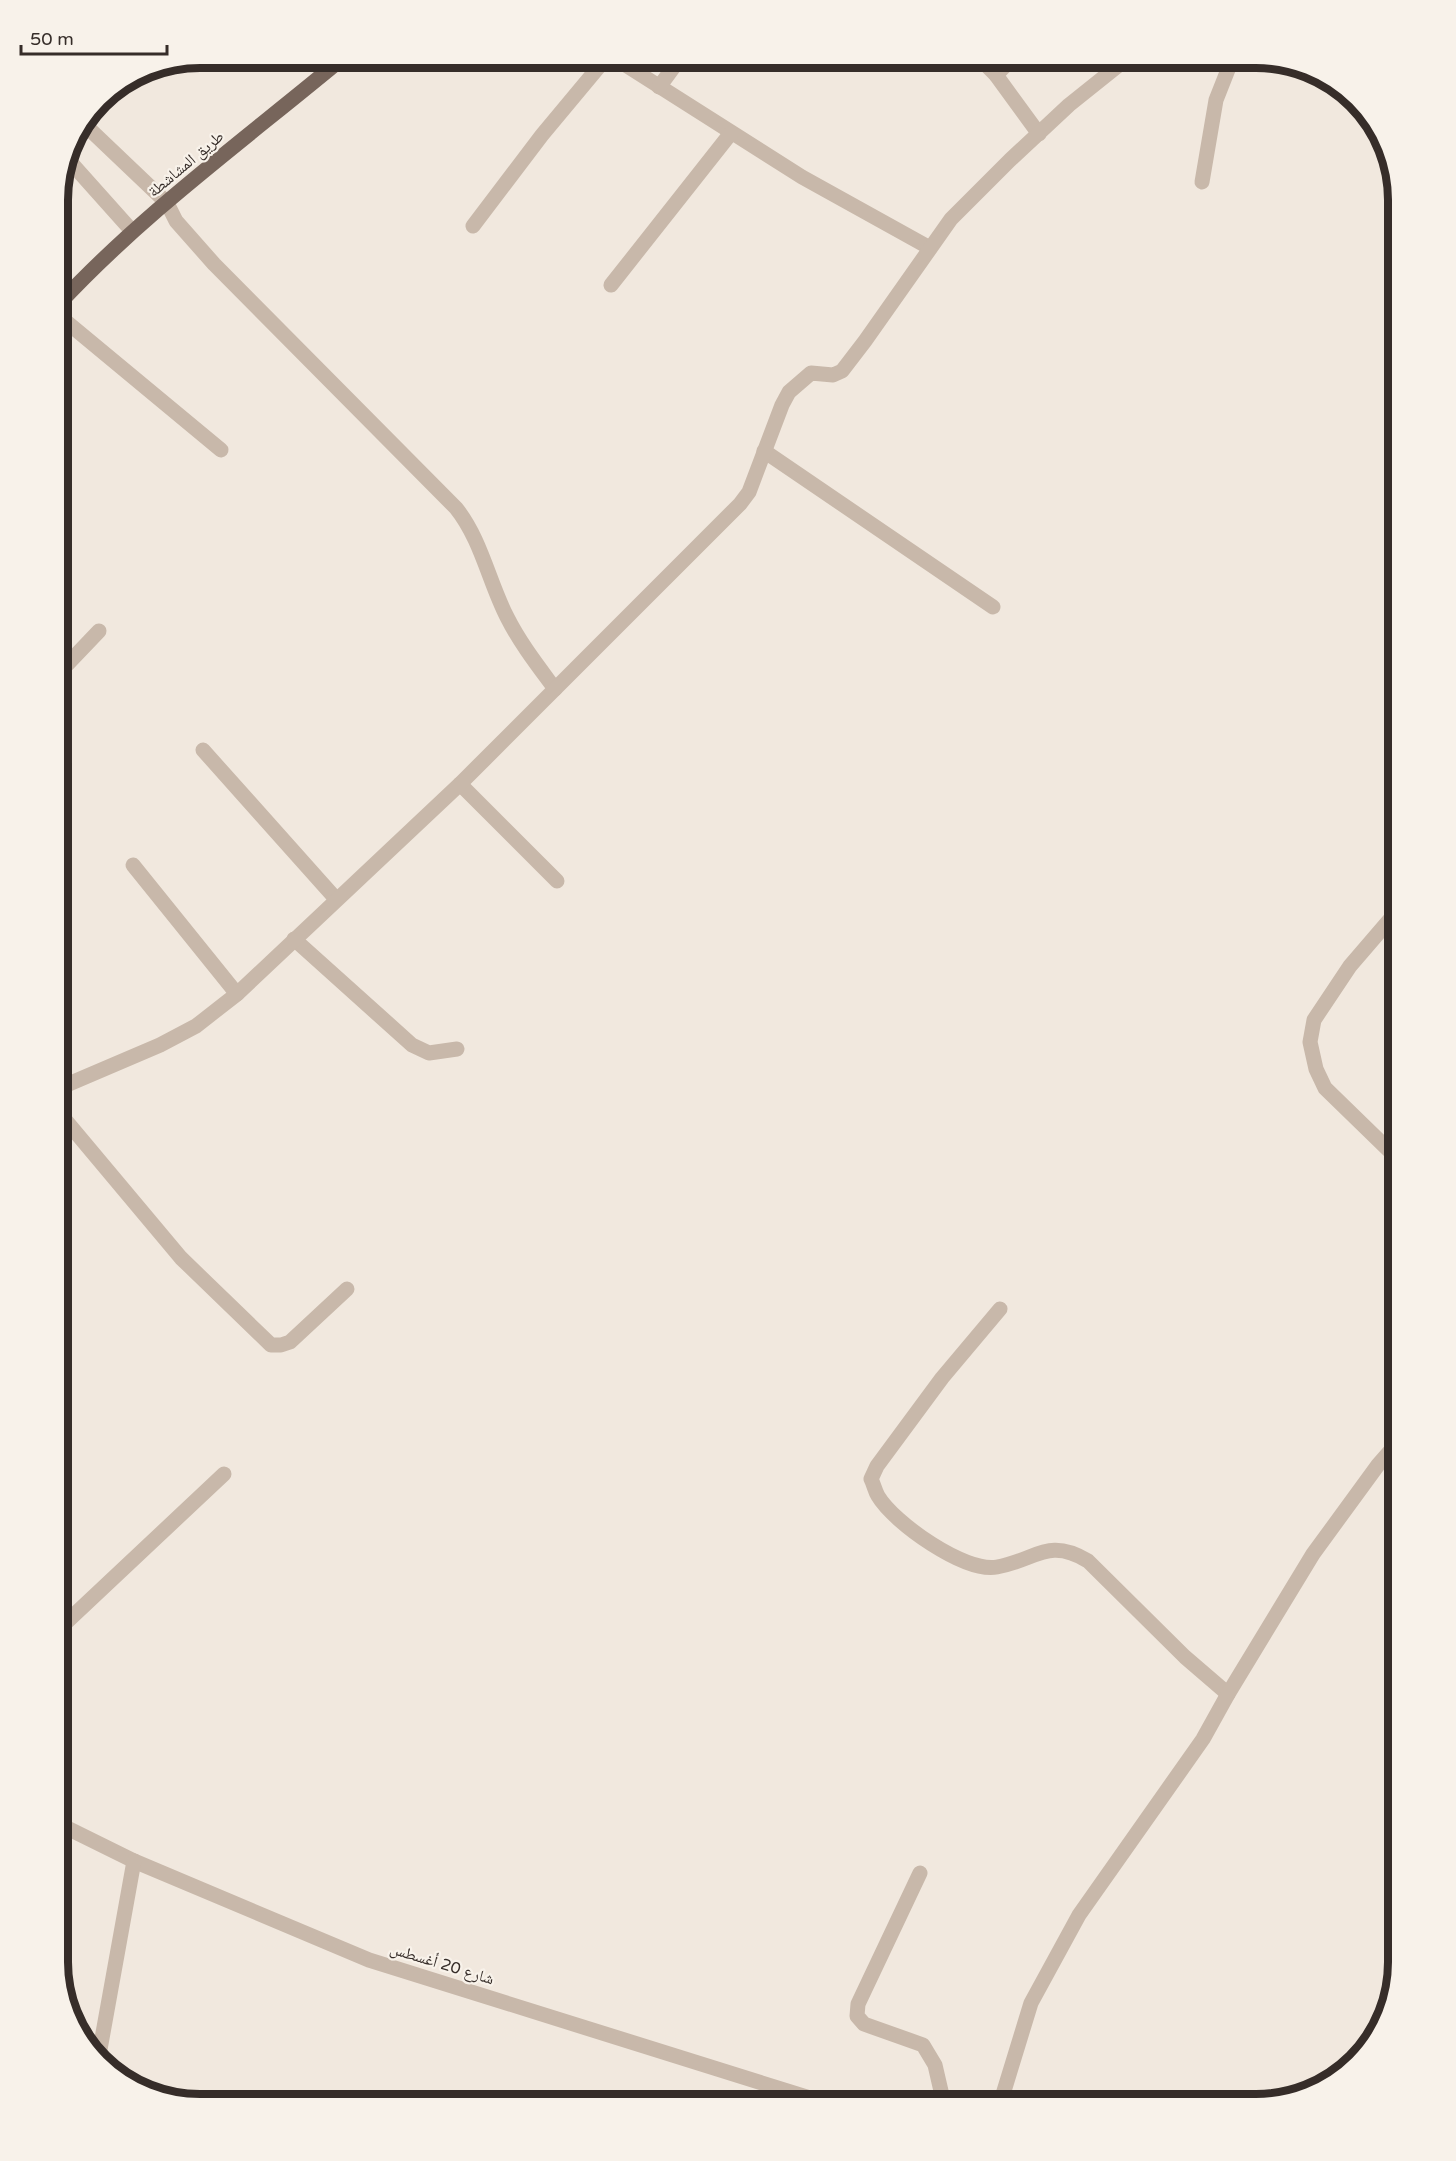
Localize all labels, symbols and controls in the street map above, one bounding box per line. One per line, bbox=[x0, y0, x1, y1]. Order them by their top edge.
scale bar bbox=[21, 18, 166, 56]
text: 50 m bbox=[30, 28, 74, 50]
street label: طريق المشاشطة bbox=[144, 126, 228, 202]
street label: شارع 20 أغسطس bbox=[388, 1939, 496, 1989]

